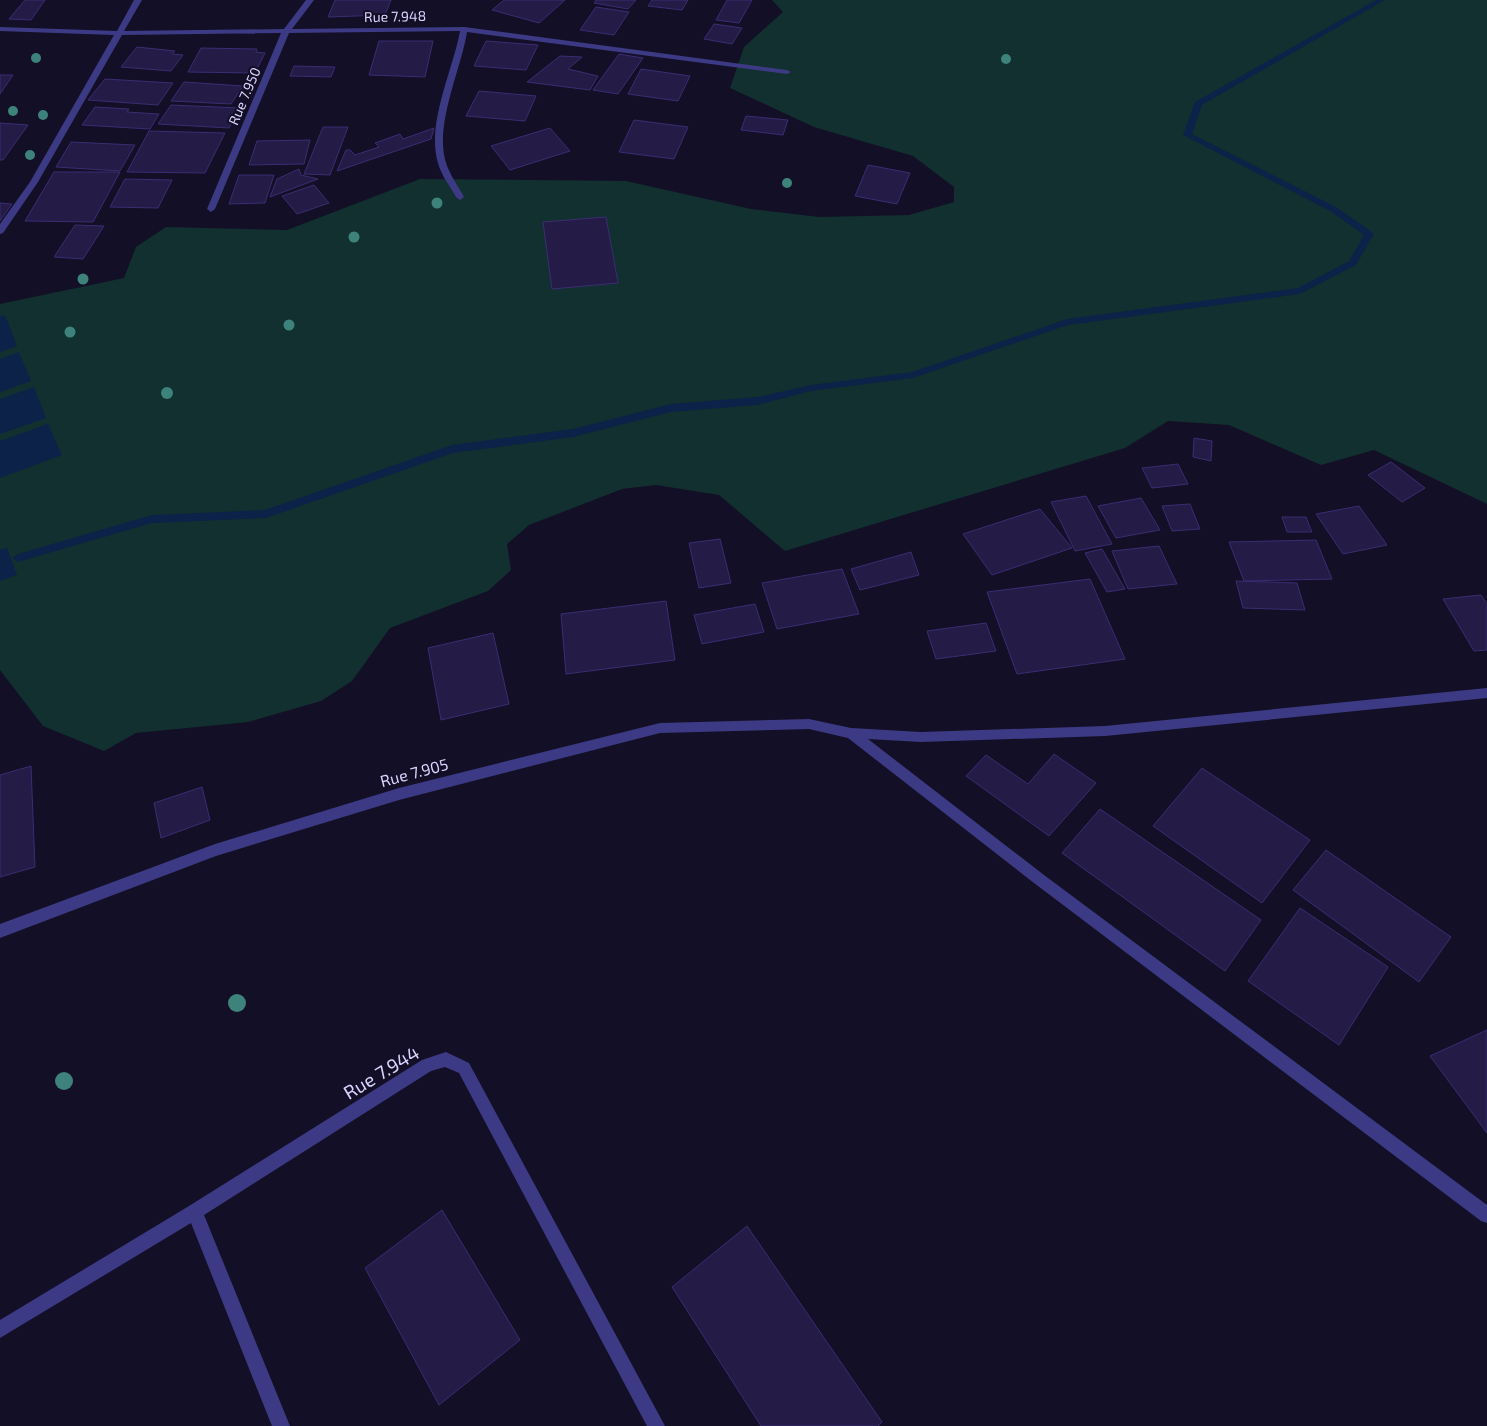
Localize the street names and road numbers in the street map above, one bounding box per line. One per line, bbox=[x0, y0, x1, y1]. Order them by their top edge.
street label: Rue 7.948 bbox=[364, 7, 426, 25]
street label: Rue 7.950 bbox=[224, 65, 264, 127]
street label: Rue 7.905 bbox=[378, 754, 450, 790]
street label: Rue 7.944 bbox=[339, 1040, 423, 1104]

